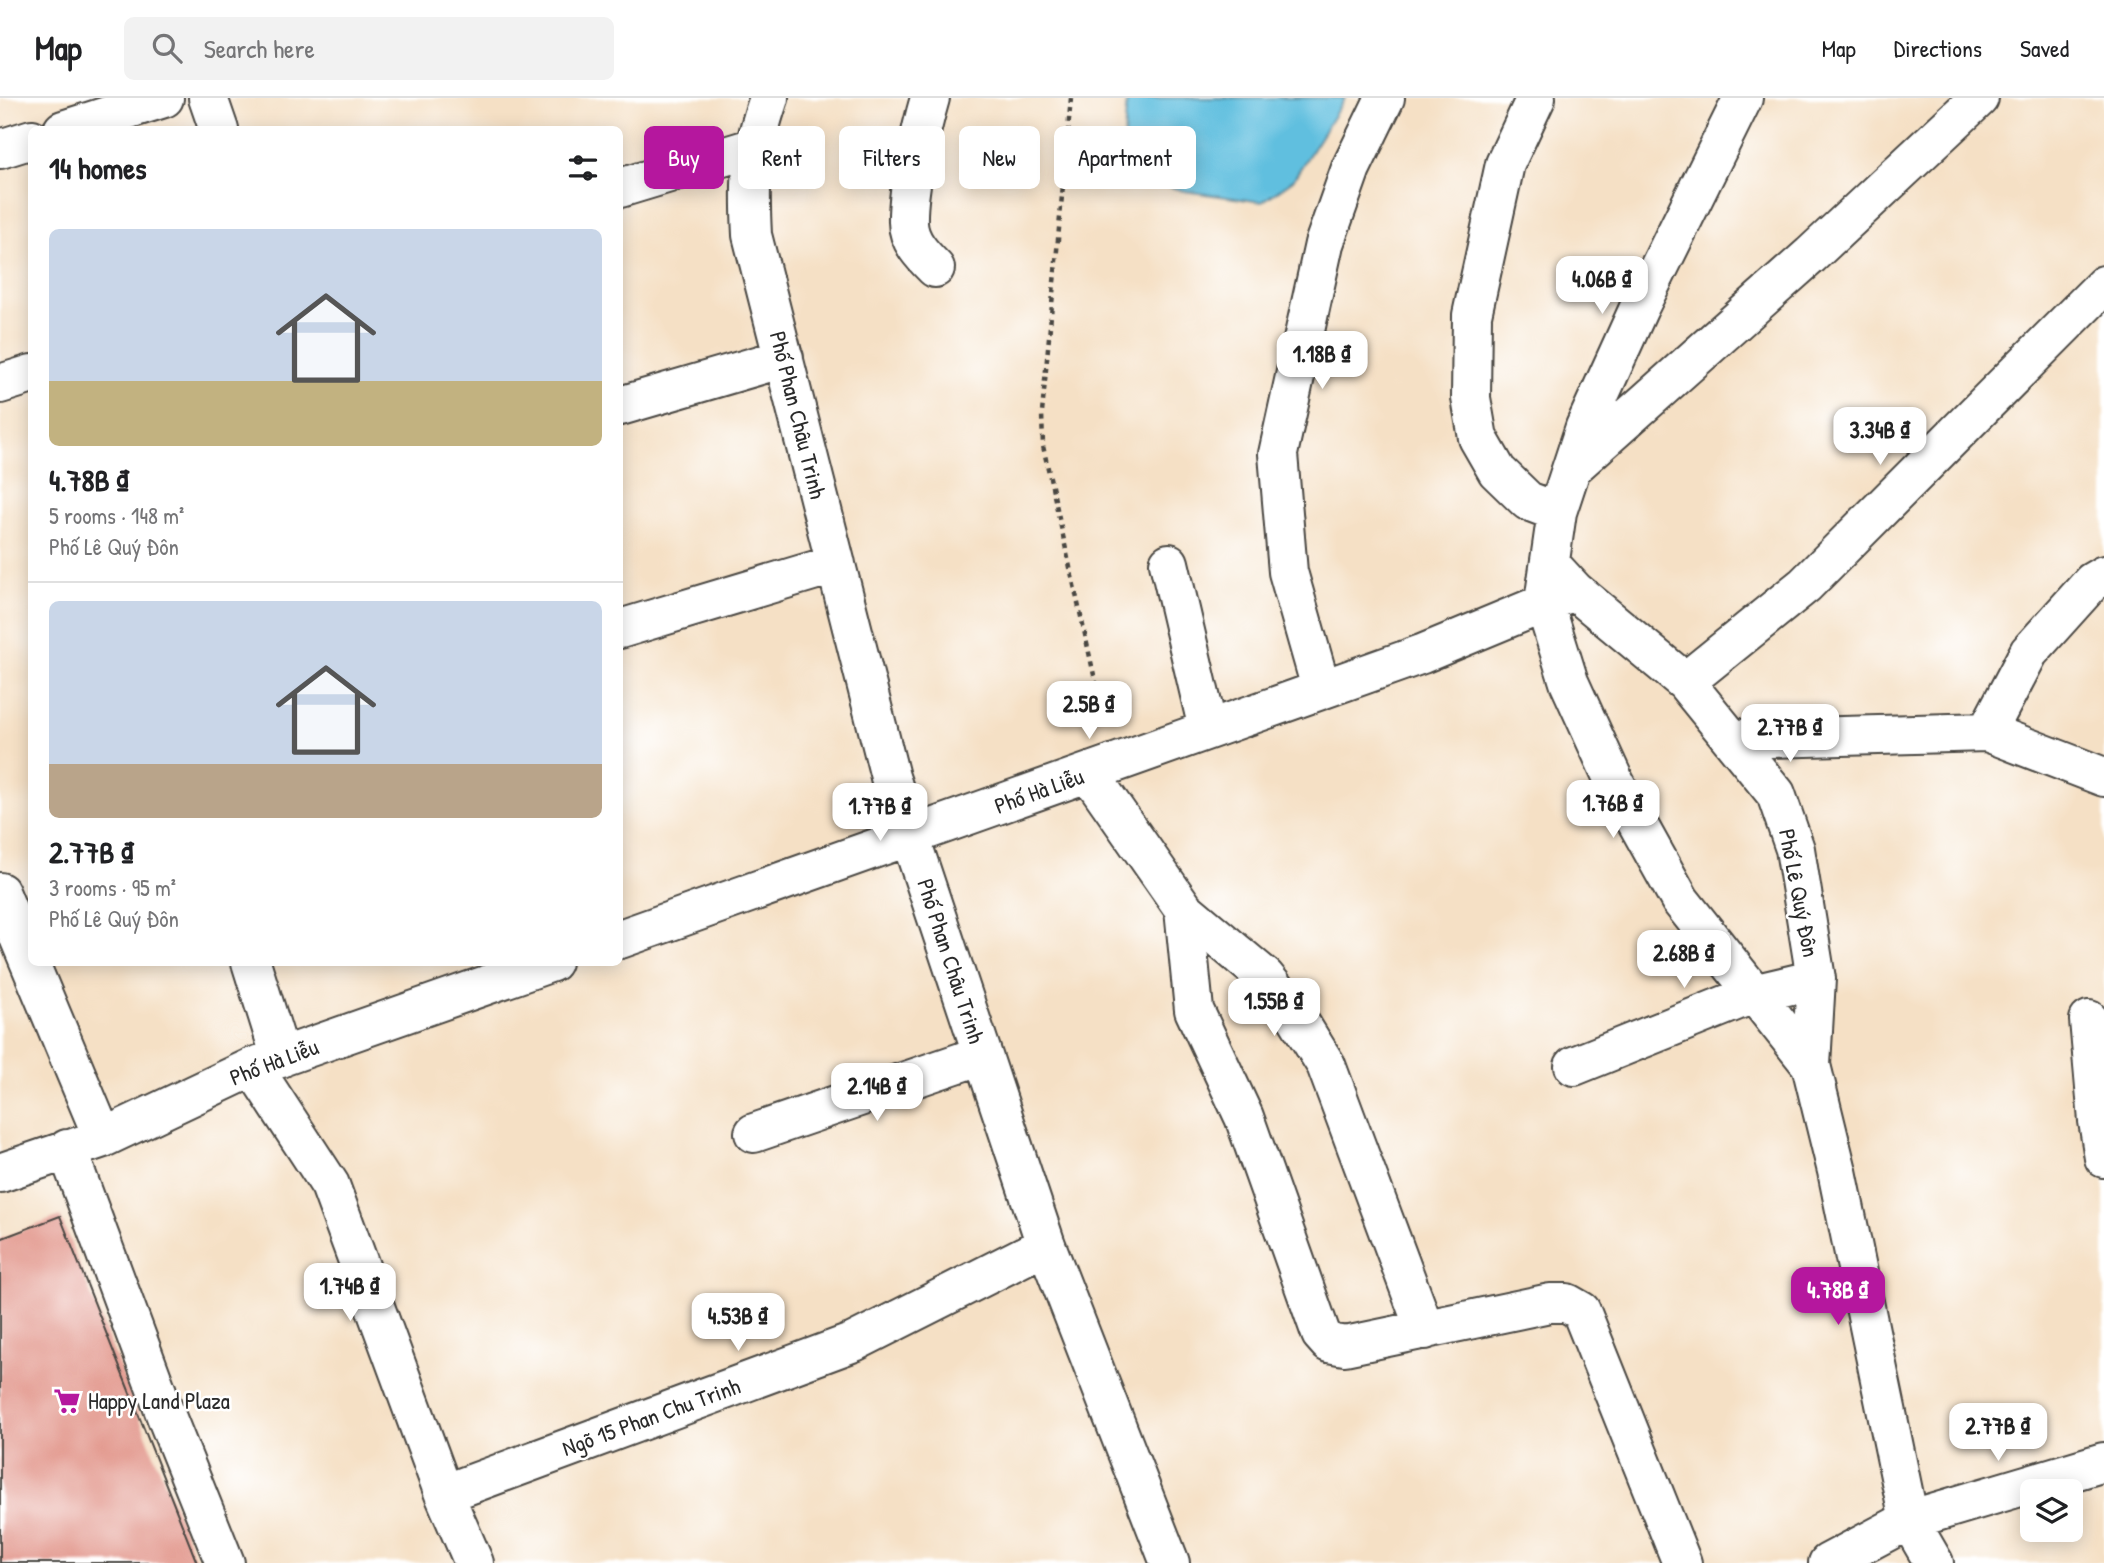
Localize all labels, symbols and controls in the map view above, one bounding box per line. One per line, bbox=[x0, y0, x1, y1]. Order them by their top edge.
search box bbox=[124, 17, 614, 80]
text: Map bbox=[35, 26, 82, 70]
icon: search bbox=[148, 29, 186, 67]
text: Search here bbox=[204, 31, 315, 66]
text: Map bbox=[1822, 32, 1856, 64]
text: Directions bbox=[1894, 32, 1982, 64]
text: Saved bbox=[2020, 32, 2069, 64]
chip: Buy bbox=[644, 126, 724, 189]
chip: Rent bbox=[738, 126, 825, 189]
chip: Filters bbox=[839, 126, 945, 189]
chip: New bbox=[959, 126, 1040, 189]
chip: Apartment bbox=[1054, 126, 1196, 189]
text: 14 homes bbox=[49, 148, 147, 188]
icon: filters bbox=[564, 149, 602, 187]
pin: 4.06B ₫ bbox=[1537, 256, 1667, 316]
text: 4.06B ₫ bbox=[1572, 263, 1632, 294]
icon: home bbox=[263, 275, 389, 401]
street label: Phố Phan Châu Trinh bbox=[763, 328, 834, 502]
pin: 1.18B ₫ bbox=[1257, 331, 1387, 391]
text: 1.18B ₫ bbox=[1293, 338, 1351, 369]
pin: 3.34B ₫ bbox=[1815, 408, 1945, 467]
text: 3.34B ₫ bbox=[1849, 414, 1911, 445]
text: 4.78B ₫ bbox=[49, 460, 130, 500]
text: 5 rooms · 148 m² bbox=[49, 500, 184, 531]
text: Phố Lê Quý Đôn bbox=[49, 531, 179, 562]
icon: home bbox=[263, 647, 389, 773]
pin: 2.5B ₫ bbox=[1032, 682, 1146, 741]
text: 2.5B ₫ bbox=[1063, 688, 1115, 719]
pin: 2.77B ₫ bbox=[1725, 704, 1855, 764]
text: 2.77B ₫ bbox=[1757, 711, 1823, 742]
street label: Phố Hà Liễu bbox=[990, 760, 1088, 821]
pin: 1.76B ₫ bbox=[1548, 780, 1678, 840]
pin: 1.77B ₫ bbox=[815, 784, 945, 843]
text: 1.76B ₫ bbox=[1583, 787, 1643, 818]
text: 1.77B ₫ bbox=[848, 790, 912, 821]
street label: Phố Lê Quý Đôn bbox=[1772, 826, 1827, 960]
text: 2.77B ₫ bbox=[49, 832, 134, 872]
text: 3 rooms · 95 m² bbox=[49, 872, 176, 903]
street label: Phố Phan Châu Trinh bbox=[910, 875, 993, 1047]
text: Phố Lê Quý Đôn bbox=[49, 903, 179, 934]
pin: 2.68B ₫ bbox=[1619, 930, 1749, 990]
text: 2.68B ₫ bbox=[1653, 937, 1715, 968]
pin: 1.55B ₫ bbox=[1209, 978, 1339, 1038]
text: 1.55B ₫ bbox=[1244, 985, 1304, 1016]
street label: Phố Hà Liễu bbox=[225, 1031, 323, 1093]
pin: 2.14B ₫ bbox=[812, 1063, 942, 1123]
text: 2.14B ₫ bbox=[847, 1070, 907, 1101]
pin: 1.74B ₫ bbox=[285, 1264, 415, 1323]
pin: 4.78B ₫ bbox=[1773, 1268, 1903, 1327]
text: 1.74B ₫ bbox=[320, 1270, 380, 1301]
text: 4.78B ₫ bbox=[1807, 1274, 1869, 1305]
pin: 4.53B ₫ bbox=[673, 1294, 803, 1353]
text: 4.53B ₫ bbox=[708, 1300, 768, 1331]
street label: Ngõ 15 Phan Chu Trinh bbox=[557, 1370, 744, 1463]
place label: Happy Land Plaza bbox=[88, 1385, 230, 1416]
supermarket icon: Happy Land Plaza bbox=[52, 1386, 82, 1416]
pin: 2.77B ₫ bbox=[1933, 1404, 2063, 1463]
text: 2.77B ₫ bbox=[1965, 1410, 2031, 1441]
map controls bbox=[2020, 1479, 2083, 1542]
button: layers bbox=[2020, 1479, 2083, 1542]

